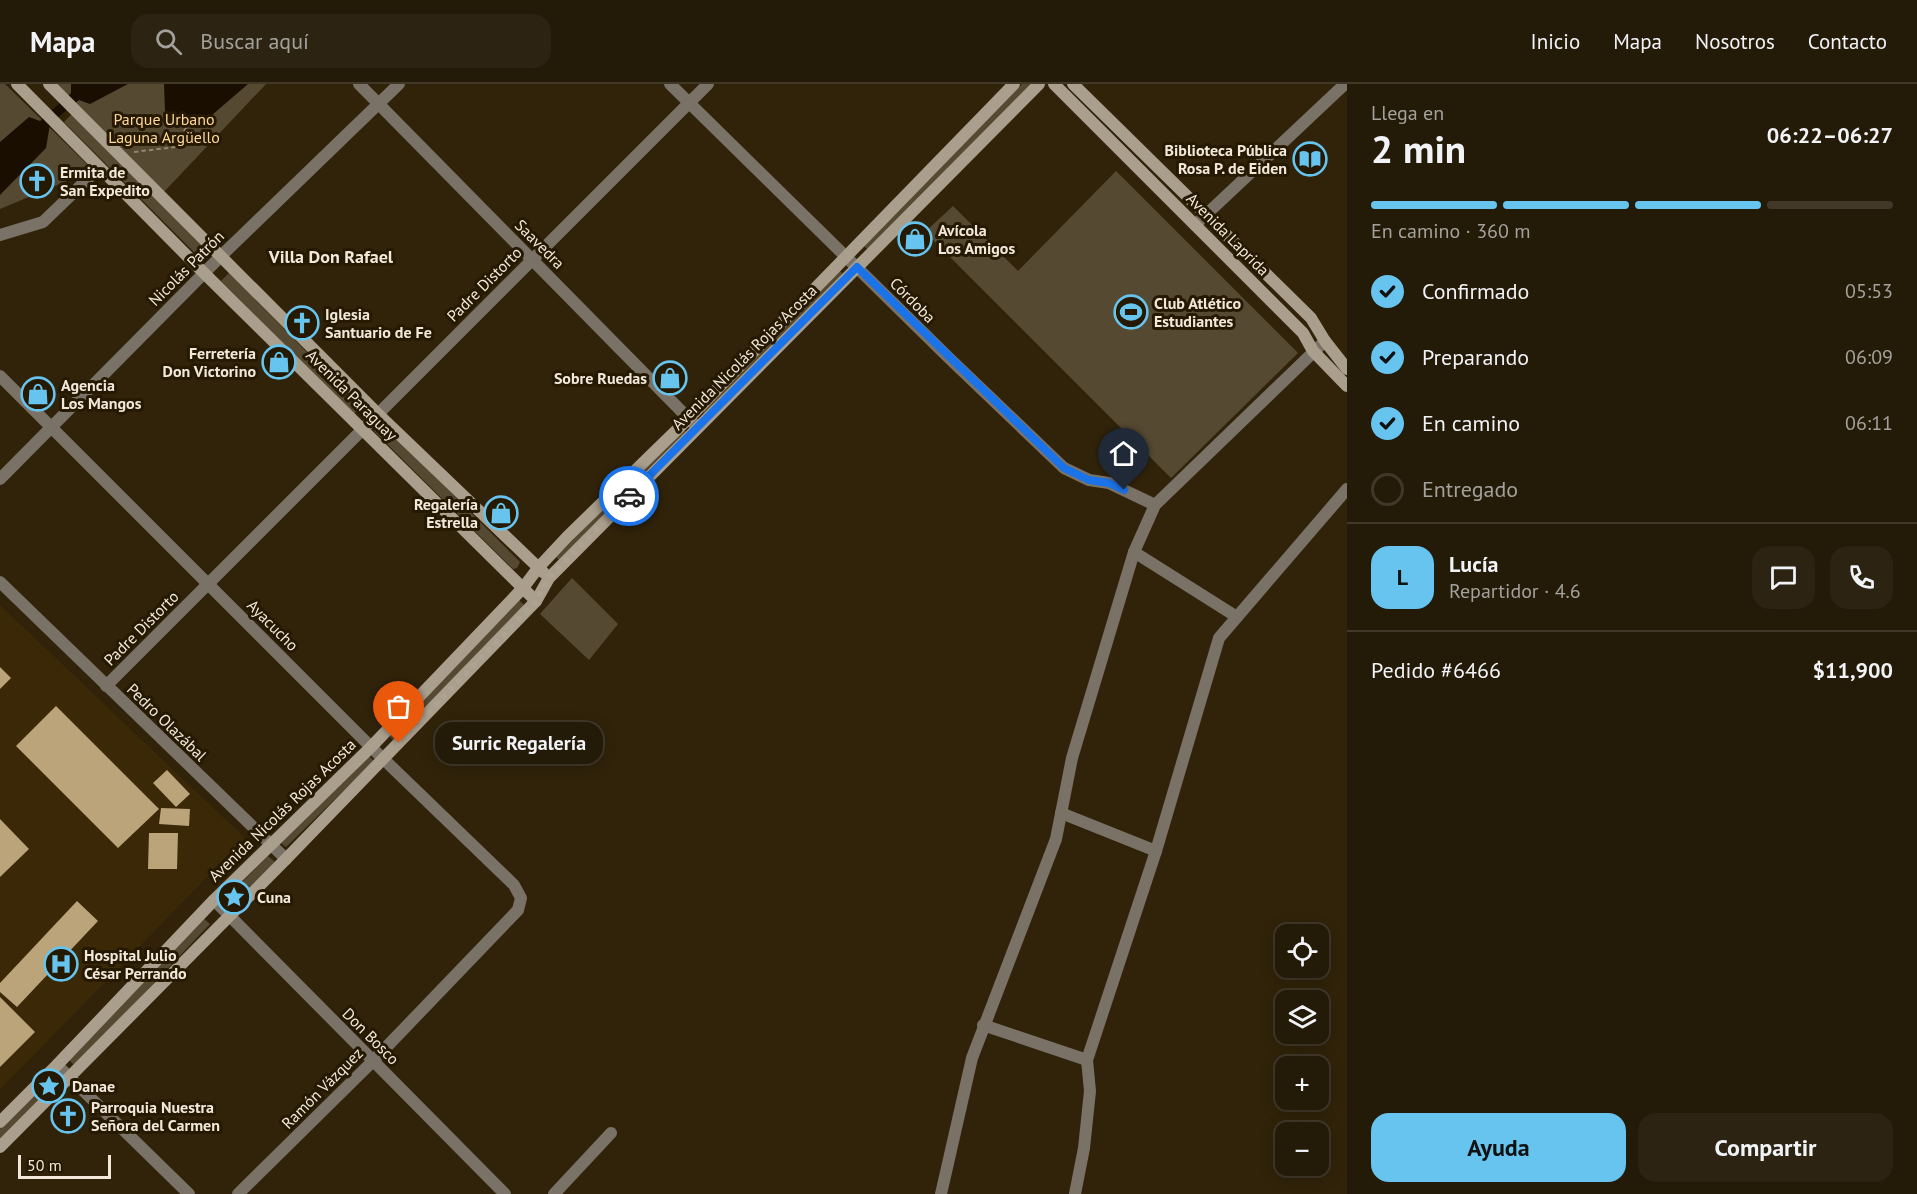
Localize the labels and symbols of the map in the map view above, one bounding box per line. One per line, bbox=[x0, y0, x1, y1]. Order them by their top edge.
park label: Parque Urbano Laguna Argüello bbox=[108, 109, 220, 147]
place label: Biblioteca Pública Rosa P. de Eiden bbox=[1165, 140, 1287, 178]
library icon: Biblioteca Pública Rosa P. de Eiden bbox=[1292, 141, 1328, 177]
place label: Ermita de San Expedito bbox=[60, 162, 150, 200]
church icon: Ermita de San Expedito bbox=[19, 163, 55, 199]
street label: Avenida Laprida bbox=[1182, 188, 1274, 280]
street label: Saavedra bbox=[511, 215, 569, 273]
place label: Avícola Los Amigos bbox=[938, 220, 1015, 258]
shop icon: Avícola Los Amigos bbox=[897, 221, 933, 257]
street label: Nicolás Patrón bbox=[144, 226, 228, 310]
street label: Padre Distorto bbox=[442, 242, 526, 326]
district label: Villa Don Rafael bbox=[268, 245, 394, 268]
street label: Córdoba bbox=[886, 273, 940, 327]
street label: Avenida Nicolás Rojas Acosta bbox=[667, 280, 821, 434]
place label: Club Atlético Estudiantes bbox=[1154, 293, 1241, 331]
sports icon: Club Atlético Estudiantes bbox=[1113, 294, 1149, 330]
place label: Iglesia Santuario de Fe bbox=[325, 304, 432, 342]
church icon: Iglesia Santuario de Fe bbox=[284, 305, 320, 341]
place label: Ferretería Don Victorino bbox=[163, 343, 256, 381]
shop icon: Ferretería Don Victorino bbox=[261, 344, 297, 380]
street label: Avenida Paraguay bbox=[302, 345, 402, 445]
shop icon: Sobre Ruedas bbox=[652, 360, 688, 396]
place label: Sobre Ruedas bbox=[554, 368, 647, 388]
place label: Agencia Los Mangos bbox=[61, 375, 142, 413]
shop icon: Agencia Los Mangos bbox=[20, 376, 56, 412]
pin bbox=[1098, 428, 1149, 490]
courier bbox=[599, 466, 659, 526]
place label: Regalería Estrella bbox=[414, 494, 478, 532]
shop icon: Regalería Estrella bbox=[483, 495, 519, 531]
street label: Padre Distorto bbox=[99, 586, 183, 670]
street label: Ayacucho bbox=[243, 595, 303, 655]
street label: Pedro Olazábal bbox=[123, 679, 211, 765]
pin bbox=[373, 681, 424, 743]
callout: Surric Regalería bbox=[435, 722, 603, 764]
street label: Avenida Nicolás Rojas Acosta bbox=[204, 734, 360, 886]
place icon: Cuna bbox=[216, 879, 252, 915]
place label: Cuna bbox=[257, 887, 291, 907]
place label: Hospital Julio César Perrando bbox=[84, 945, 187, 983]
hospital icon: Hospital Julio César Perrando bbox=[43, 946, 79, 982]
street label: Don Bosco bbox=[338, 1003, 404, 1069]
street label: Ramón Vázquez bbox=[277, 1043, 367, 1133]
place icon: Danae bbox=[31, 1068, 67, 1104]
place label: Danae bbox=[72, 1076, 115, 1096]
place label: Parroquia Nuestra Señora del Carmen bbox=[91, 1097, 220, 1135]
church icon: Parroquia Nuestra Señora del Carmen bbox=[50, 1098, 86, 1134]
scale bar bbox=[18, 1152, 111, 1180]

